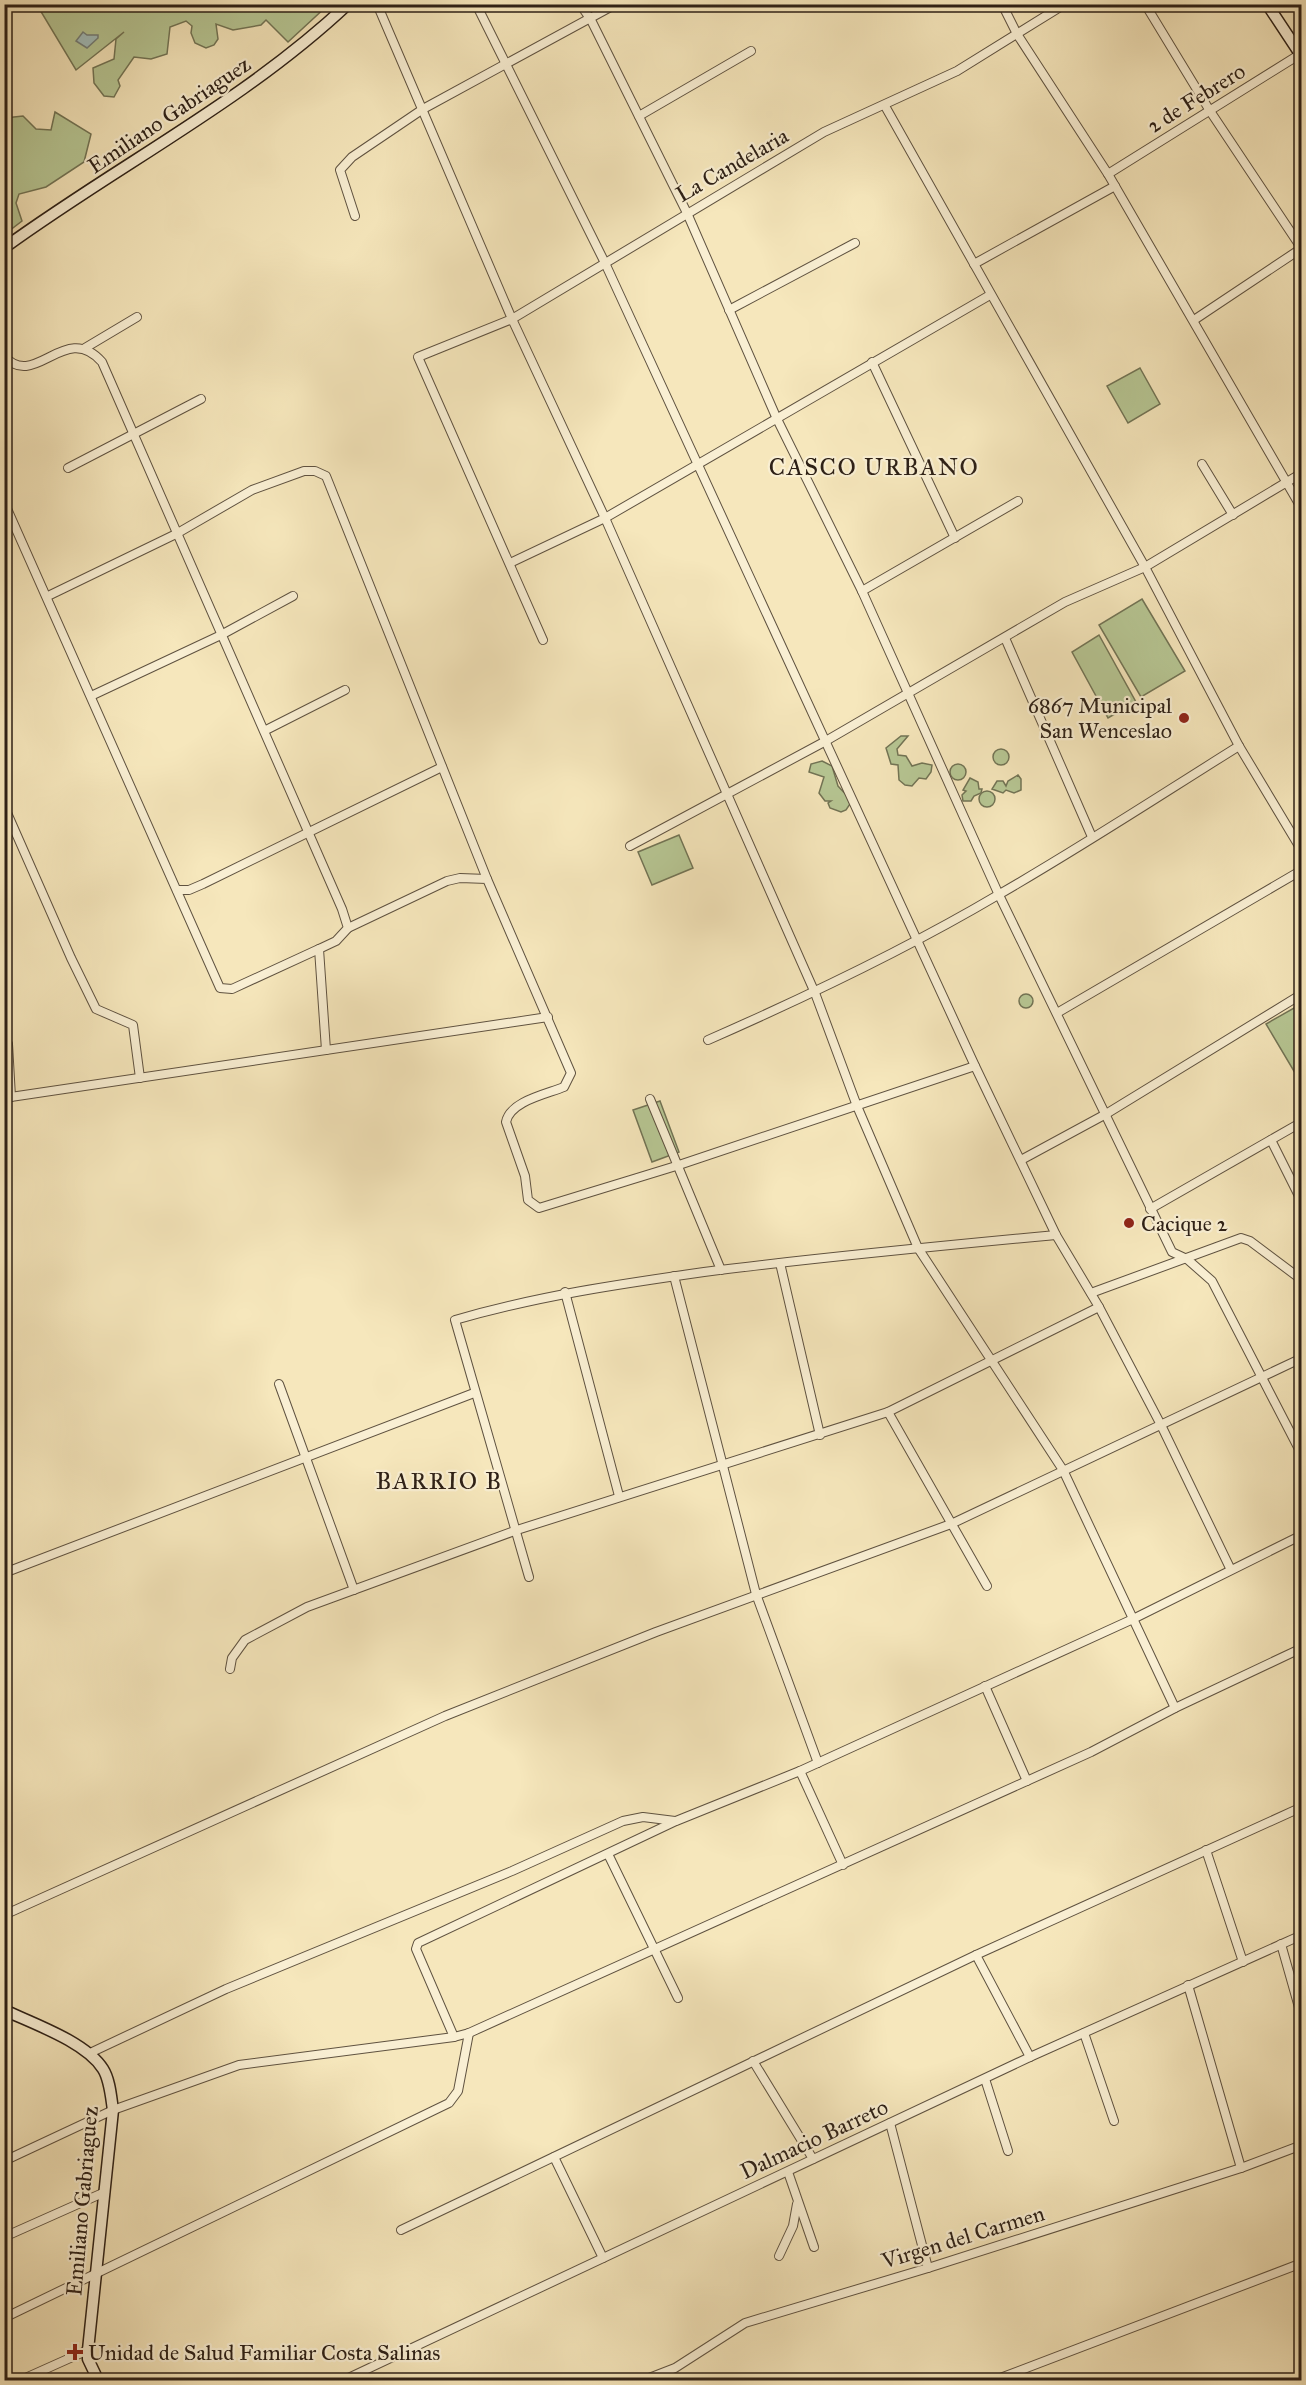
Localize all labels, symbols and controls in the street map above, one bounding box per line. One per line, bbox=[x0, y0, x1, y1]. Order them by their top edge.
street label: Emiliano Gabriaguez bbox=[82, 51, 256, 179]
street label: 2 de Febrero bbox=[1142, 57, 1250, 139]
street label: La Candelaria bbox=[671, 122, 794, 208]
district label: CASCO URBANO bbox=[769, 452, 979, 482]
place label: 6867 Municipal San Wenceslao bbox=[1028, 692, 1172, 744]
marker: 6867 Municipal San Wenceslao bbox=[1177, 711, 1191, 725]
place label: Cacique 2 bbox=[1141, 1210, 1228, 1237]
marker: Cacique 2 bbox=[1122, 1216, 1136, 1230]
district label: BARRIO B bbox=[375, 1466, 503, 1496]
street label: Dalmacio Barreto bbox=[736, 2093, 892, 2185]
street label: Emiliano Gabriaguez bbox=[60, 2105, 104, 2297]
street label: Virgen del Carmen bbox=[877, 2199, 1048, 2275]
place label: Unidad de Salud Familiar Costa Salinas bbox=[88, 2339, 440, 2366]
marker: Unidad de Salud Familiar Costa Salinas bbox=[66, 2343, 84, 2361]

